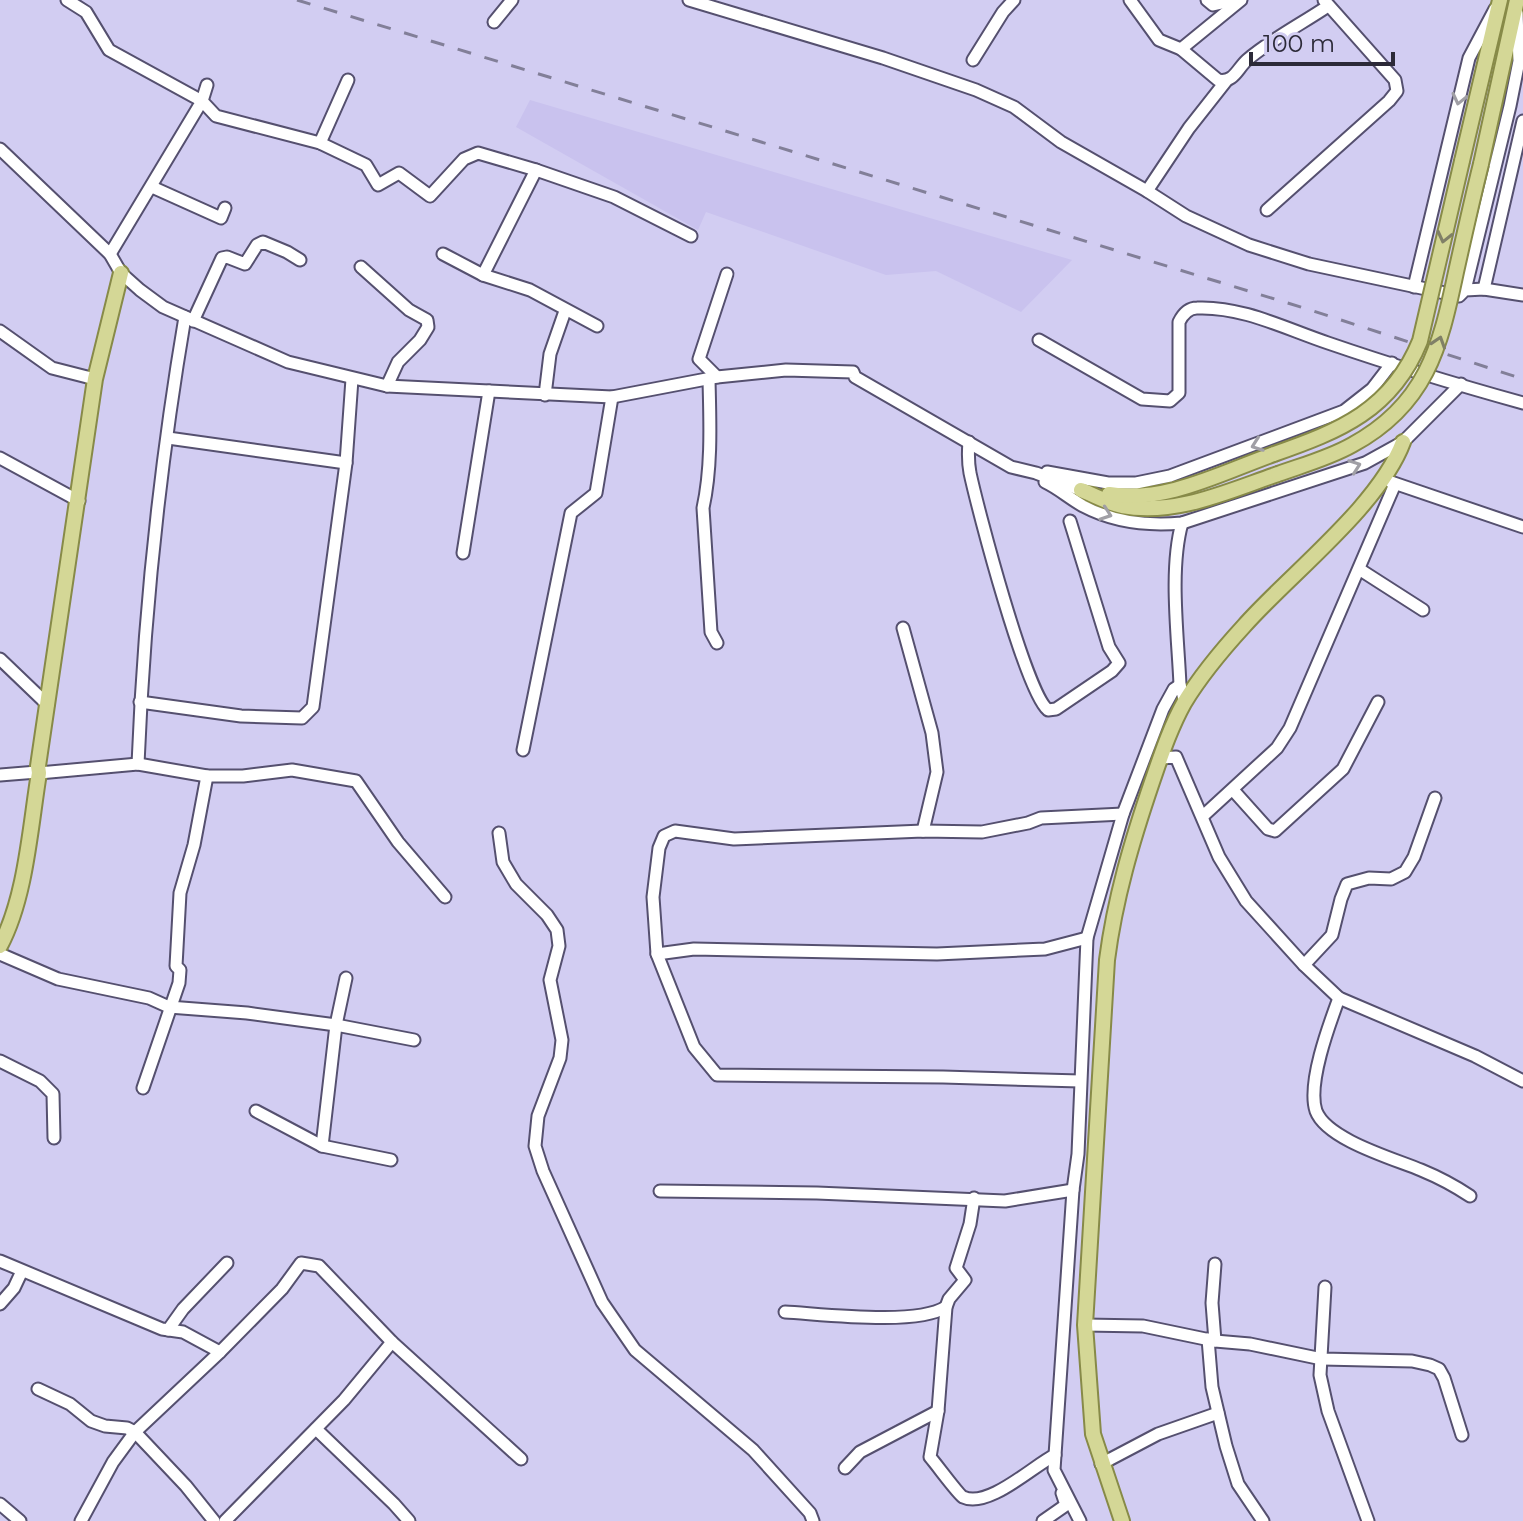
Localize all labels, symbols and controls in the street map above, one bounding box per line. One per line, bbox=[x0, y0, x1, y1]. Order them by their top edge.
scale bar bbox=[1251, 16, 1393, 66]
text: 100 m bbox=[1263, 29, 1335, 58]
one-way arrow bbox=[1451, 91, 1468, 105]
one-way arrow bbox=[1437, 230, 1454, 244]
one-way arrow bbox=[1429, 336, 1445, 350]
one-way arrow bbox=[1251, 435, 1265, 452]
one-way arrow bbox=[1347, 460, 1361, 476]
one-way arrow bbox=[1098, 505, 1112, 521]

